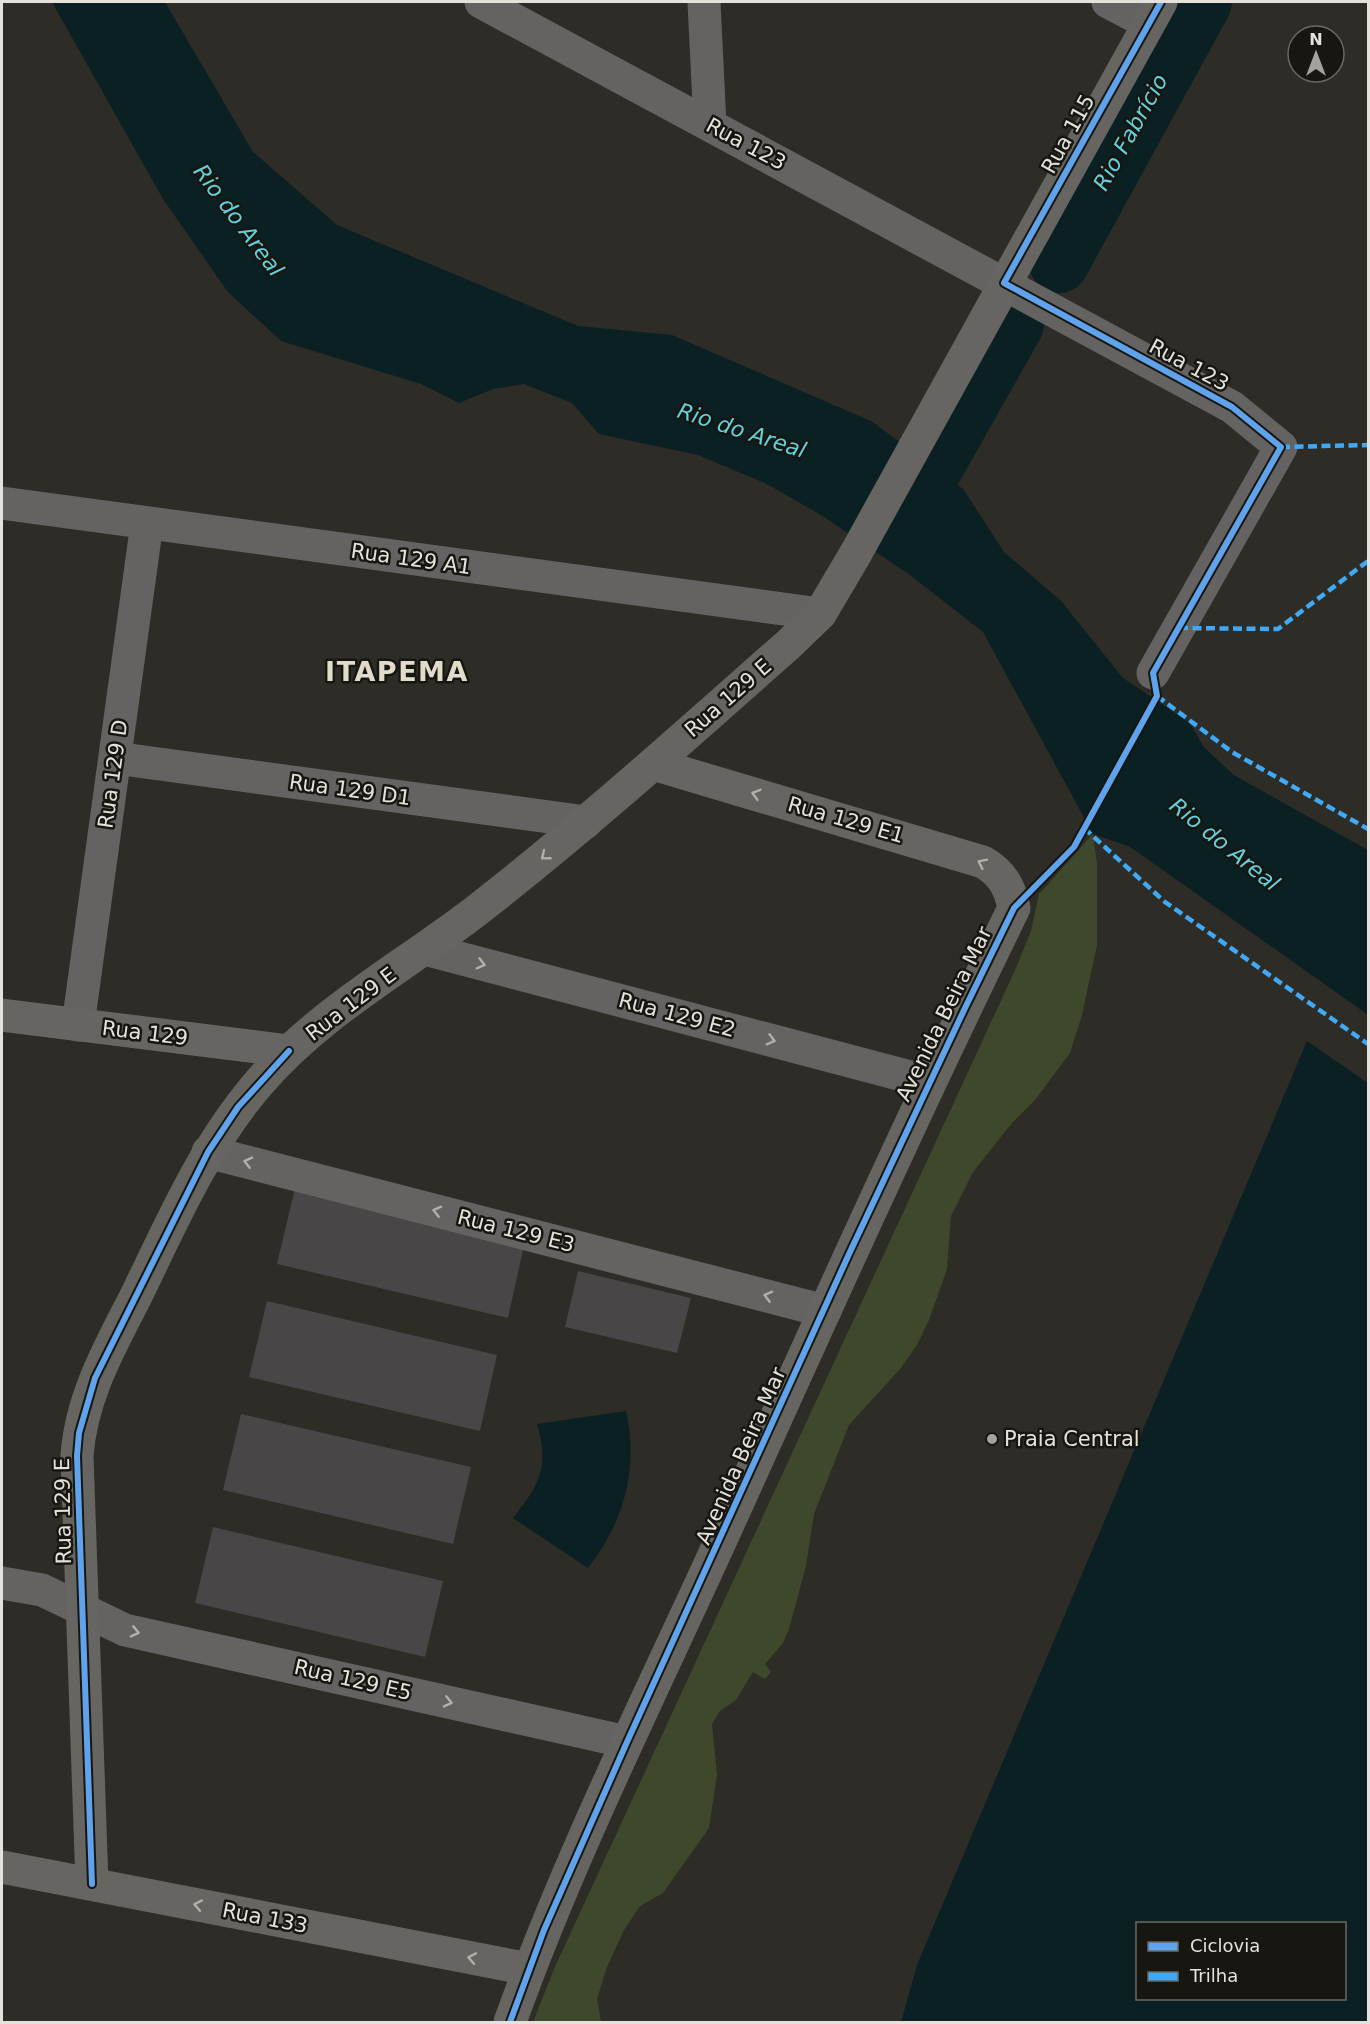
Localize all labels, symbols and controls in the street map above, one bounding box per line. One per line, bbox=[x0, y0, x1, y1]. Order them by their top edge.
north arrow bbox=[1286, 24, 1346, 84]
text: N bbox=[1309, 30, 1323, 49]
water label: Rio Fabrício bbox=[1088, 70, 1173, 195]
street label: Rua 115 bbox=[1037, 90, 1099, 178]
street label: Rua 123 bbox=[702, 113, 790, 175]
water label: Rio do Areal bbox=[188, 159, 289, 281]
street label: Rua 123 bbox=[1145, 334, 1233, 396]
water label: Rio do Areal bbox=[674, 398, 809, 463]
street label: Rua 129 A1 bbox=[349, 539, 473, 579]
street label: Rua 129 E bbox=[680, 654, 776, 742]
district label: ITAPEMA bbox=[325, 656, 469, 687]
street label: Rua 129 D bbox=[94, 718, 132, 830]
street label: Rua 129 D1 bbox=[288, 770, 412, 810]
one-way arrow bbox=[751, 789, 762, 801]
street label: Rua 129 E1 bbox=[785, 792, 907, 848]
water label: Rio do Areal bbox=[1165, 793, 1284, 896]
one-way arrow bbox=[540, 848, 551, 859]
one-way arrow bbox=[978, 858, 989, 870]
street label: Avenida Beira Mar bbox=[891, 922, 997, 1105]
one-way arrow bbox=[476, 956, 486, 969]
street label: Rua 129 E bbox=[301, 962, 401, 1046]
street label: Rua 129 E2 bbox=[616, 988, 738, 1042]
street label: Rua 129 bbox=[101, 1016, 189, 1050]
one-way arrow bbox=[766, 1033, 776, 1046]
one-way arrow bbox=[243, 1157, 254, 1169]
one-way arrow bbox=[432, 1205, 442, 1218]
street label: Rua 129 E3 bbox=[455, 1205, 577, 1257]
one-way arrow bbox=[763, 1291, 773, 1304]
street label: Avenida Beira Mar bbox=[691, 1363, 791, 1548]
place label: Praia Central bbox=[1004, 1427, 1140, 1451]
marker: Praia Central bbox=[985, 1432, 999, 1446]
street label: Rua 129 E bbox=[50, 1458, 76, 1564]
one-way arrow bbox=[130, 1624, 140, 1637]
street label: Rua 129 E5 bbox=[292, 1655, 414, 1705]
one-way arrow bbox=[443, 1695, 453, 1708]
street label: Rua 133 bbox=[220, 1898, 310, 1938]
one-way arrow bbox=[193, 1899, 203, 1912]
legend bbox=[1136, 1922, 1346, 2000]
text: Ciclovia bbox=[1190, 1935, 1260, 1956]
one-way arrow bbox=[467, 1952, 477, 1965]
text: Trilha bbox=[1189, 1965, 1238, 1986]

